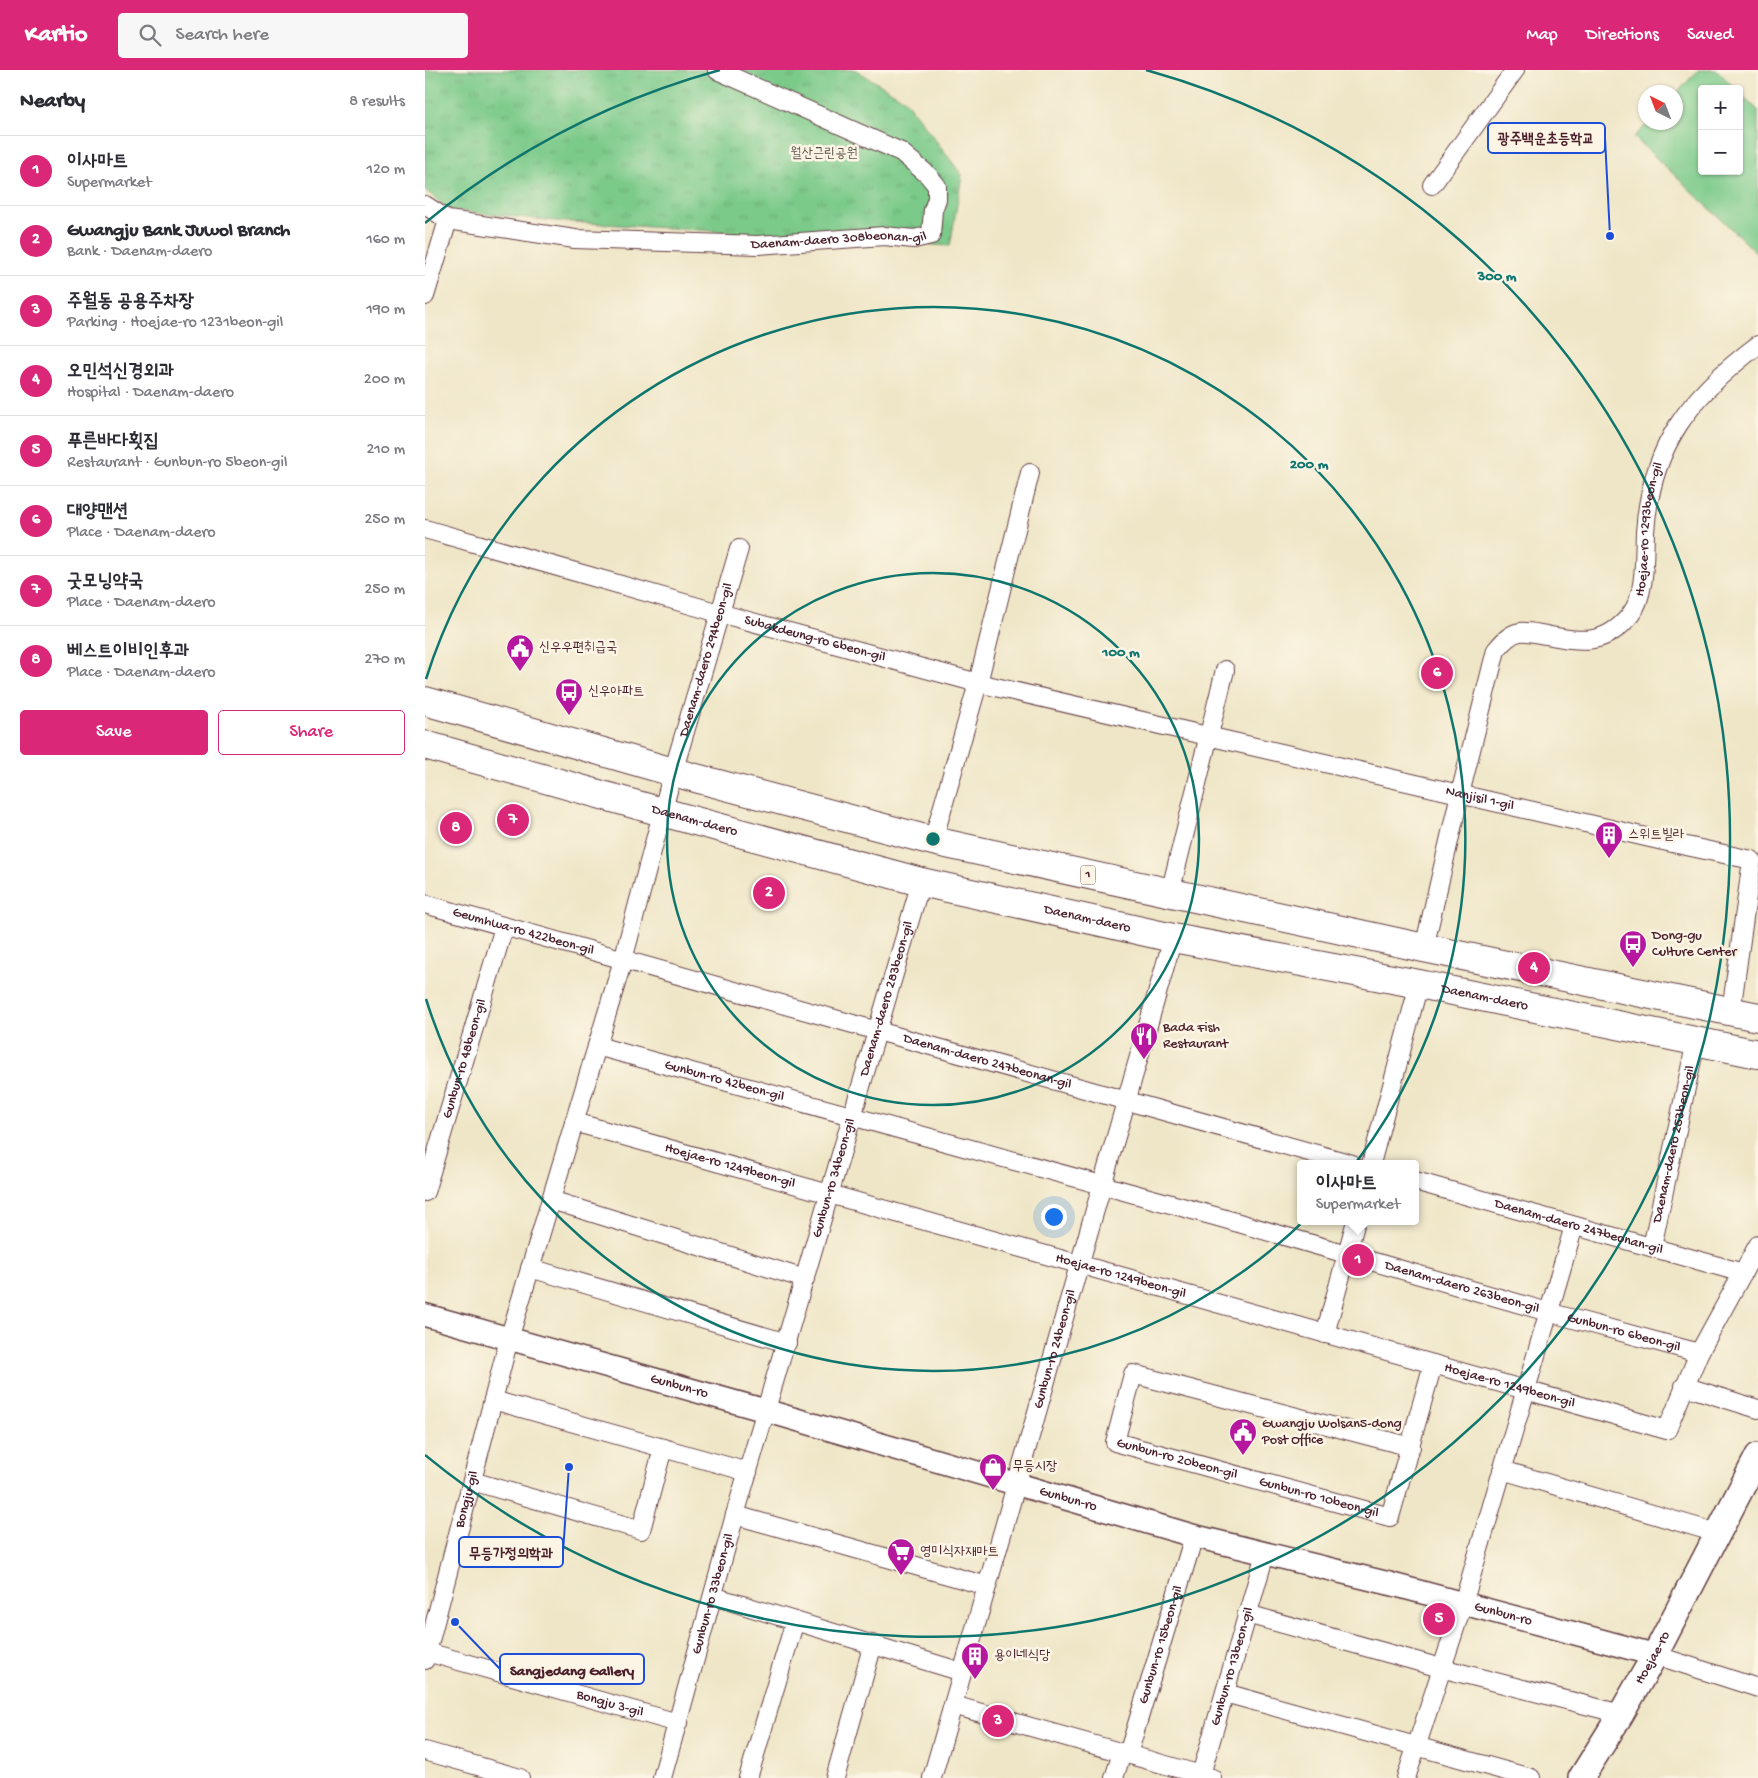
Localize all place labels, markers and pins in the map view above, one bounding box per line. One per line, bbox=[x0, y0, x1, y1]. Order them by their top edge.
callout: 광주백운초등학교 bbox=[1488, 123, 1605, 153]
public building icon: 신우우편취급국 bbox=[505, 633, 535, 672]
place label: 신우우편취급국 bbox=[539, 640, 618, 657]
pin: 6 bbox=[1421, 654, 1453, 692]
bus stop icon: 신우아파트 bbox=[554, 677, 584, 716]
place label: 신우아파트 bbox=[588, 684, 644, 701]
pin: 7 bbox=[497, 801, 529, 839]
pin: 8 bbox=[440, 809, 472, 847]
building icon: 스위트빌라 bbox=[1594, 820, 1624, 859]
place label: 스위트빌라 bbox=[1628, 827, 1685, 844]
centre of rings bbox=[924, 830, 942, 848]
pin: 2 bbox=[753, 874, 785, 912]
place label: Dong-gu Culture Center bbox=[1651, 928, 1737, 961]
bus stop icon: Dong-gu Culture Center bbox=[1618, 929, 1648, 968]
pin: 4 bbox=[1518, 949, 1550, 987]
place label: Bada Fish Restaurant bbox=[1162, 1020, 1229, 1053]
restaurant icon: Bada Fish Restaurant bbox=[1129, 1021, 1159, 1060]
pin: 1 bbox=[1342, 1241, 1374, 1279]
place label: Gwangju Wolsan5-dong Post Office bbox=[1261, 1416, 1402, 1449]
public building icon: Gwangju Wolsan5-dong Post Office bbox=[1228, 1417, 1258, 1456]
shop icon: 무등시장 bbox=[978, 1452, 1008, 1491]
place label: 무등시장 bbox=[1012, 1459, 1058, 1476]
callout: 무등가정의학과 bbox=[459, 1537, 563, 1567]
supermarket icon: 영미식자재마트 bbox=[886, 1537, 916, 1576]
place label: 영미식자재마트 bbox=[920, 1544, 999, 1561]
pin: 5 bbox=[1423, 1600, 1455, 1638]
building icon: 용이네식당 bbox=[960, 1641, 990, 1680]
place label: 용이네식당 bbox=[994, 1648, 1051, 1665]
callout: Sangjedang Gallery bbox=[500, 1654, 644, 1684]
pin: 3 bbox=[982, 1702, 1014, 1740]

